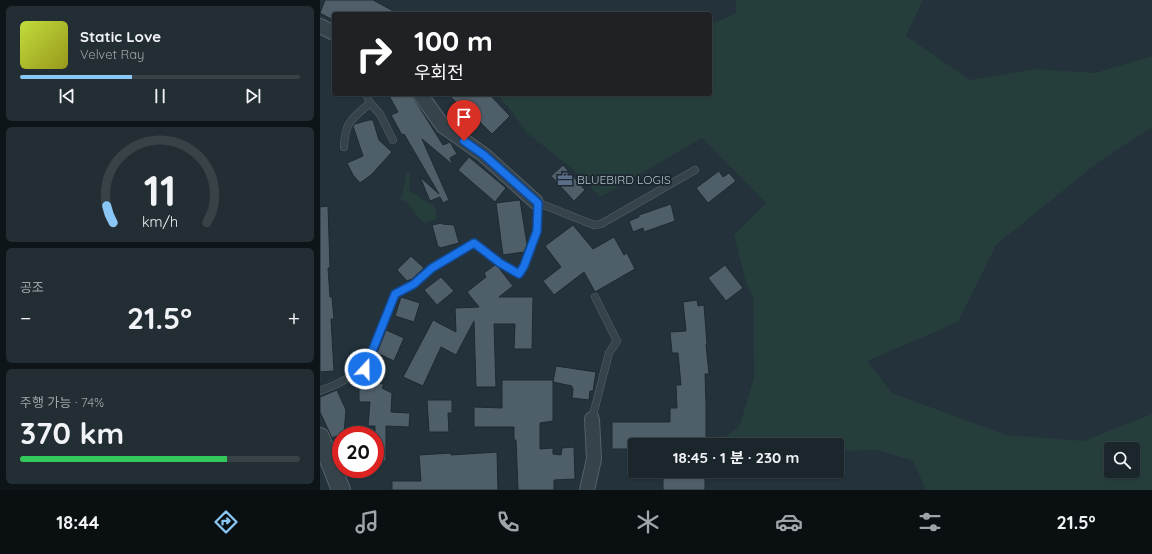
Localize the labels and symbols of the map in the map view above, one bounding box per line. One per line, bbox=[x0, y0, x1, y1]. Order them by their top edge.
pin bbox=[447, 100, 481, 141]
office icon: BLUEBIRD LOGIS bbox=[556, 170, 574, 188]
place label: BLUEBIRD LOGIS bbox=[577, 172, 671, 187]
position arrow bbox=[344, 348, 386, 390]
speed limit sign: 20 bbox=[332, 426, 384, 478]

